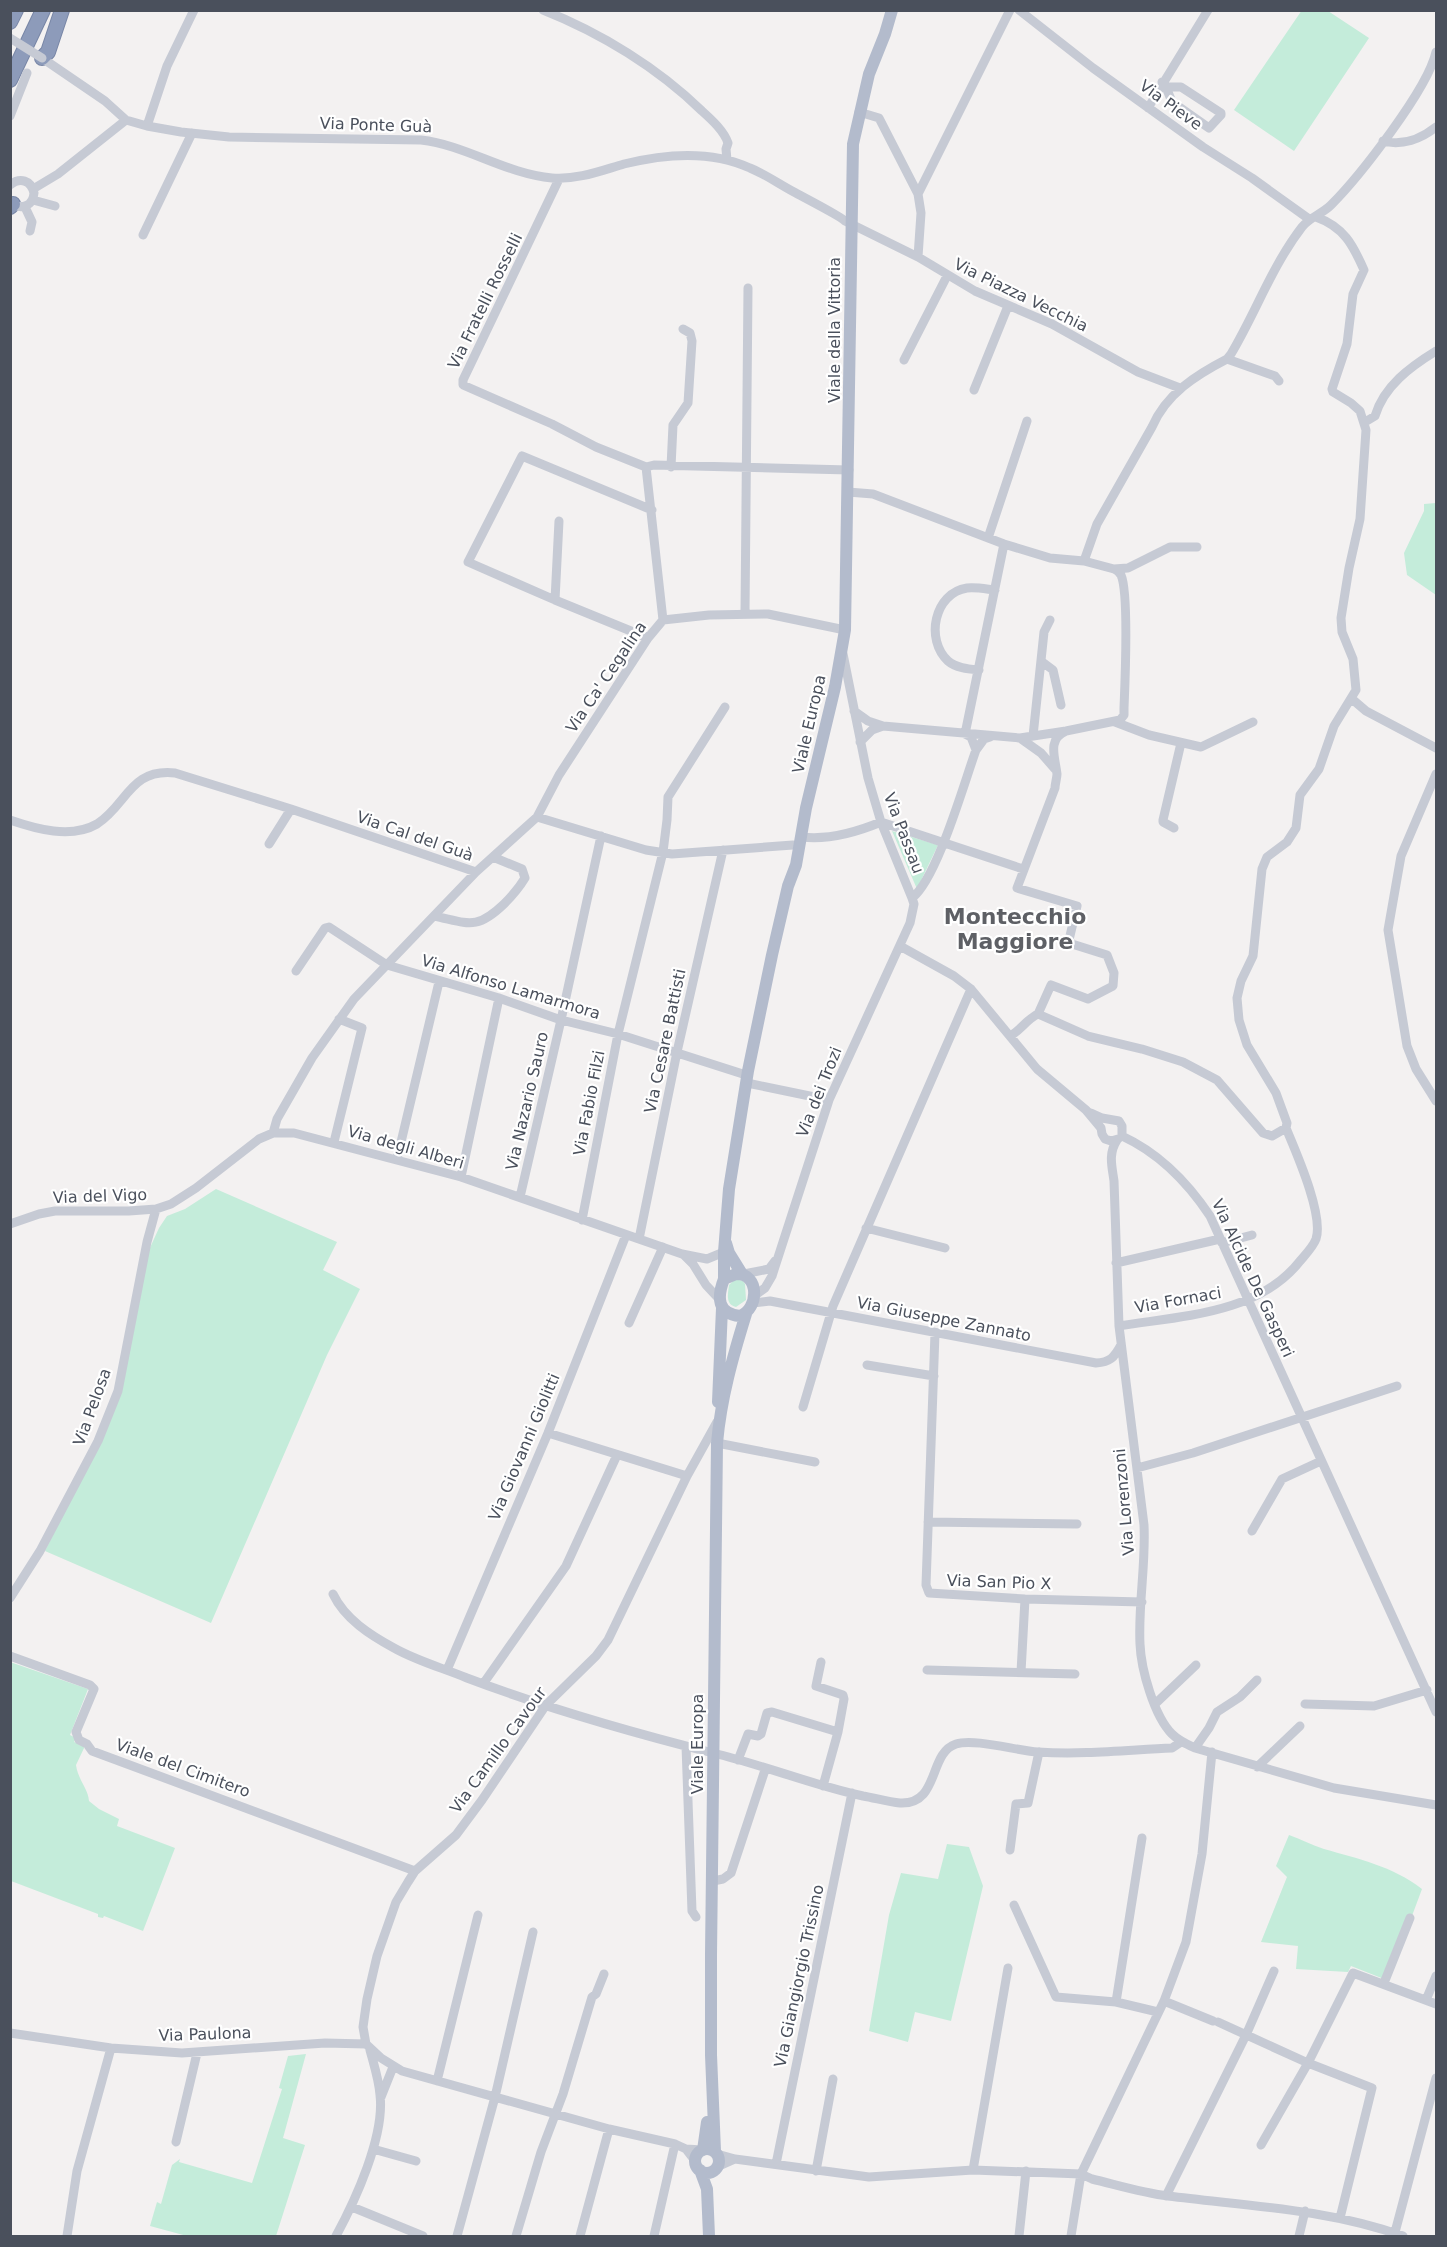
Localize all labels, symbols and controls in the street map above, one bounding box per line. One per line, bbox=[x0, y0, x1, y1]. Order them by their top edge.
street label: Via Pieve bbox=[1136, 76, 1206, 134]
street label: Via Ponte Guà bbox=[319, 114, 433, 136]
street label: Via Fratelli Rosselli bbox=[444, 230, 526, 372]
street label: Via Piazza Vecchia bbox=[951, 254, 1091, 336]
street label: Viale della Vittoria bbox=[825, 257, 844, 403]
street label: Via Ca' Cegalina bbox=[562, 618, 650, 736]
street label: Viale Europa bbox=[788, 673, 830, 775]
street label: Via Passau bbox=[880, 790, 928, 876]
street label: Via Cal del Guà bbox=[354, 807, 476, 865]
district label: Montecchio Maggiore bbox=[944, 904, 1086, 954]
street label: Via Alfonso Lamarmora bbox=[419, 951, 603, 1023]
street label: Via Cesare Battisti bbox=[640, 967, 690, 1115]
street label: Via Nazario Sauro bbox=[502, 1030, 552, 1172]
street label: Via dei Trozi bbox=[792, 1044, 846, 1140]
street label: Via Fabio Filzi bbox=[569, 1049, 609, 1157]
street label: Via degli Alberi bbox=[345, 1121, 467, 1173]
street label: Via del Vigo bbox=[52, 1185, 148, 1207]
street label: Via Alcide De Gasperi bbox=[1208, 1196, 1298, 1360]
street label: Via Fornaci bbox=[1133, 1283, 1223, 1317]
street label: Via Giuseppe Zannato bbox=[855, 1293, 1033, 1345]
street label: Via Pelosa bbox=[69, 1366, 115, 1448]
street label: Via Giovanni Giolitti bbox=[484, 1370, 564, 1524]
street label: Via Lorenzoni bbox=[1110, 1448, 1138, 1556]
street label: Via San Pio X bbox=[946, 1571, 1052, 1593]
street label: Via Camillo Cavour bbox=[446, 1683, 551, 1817]
street label: Viale Europa bbox=[688, 1694, 707, 1794]
street label: Viale del Cimitero bbox=[113, 1735, 253, 1801]
street label: Via Giangiorgio Trissino bbox=[770, 1883, 828, 2069]
street label: Via Paulona bbox=[158, 2023, 252, 2045]

